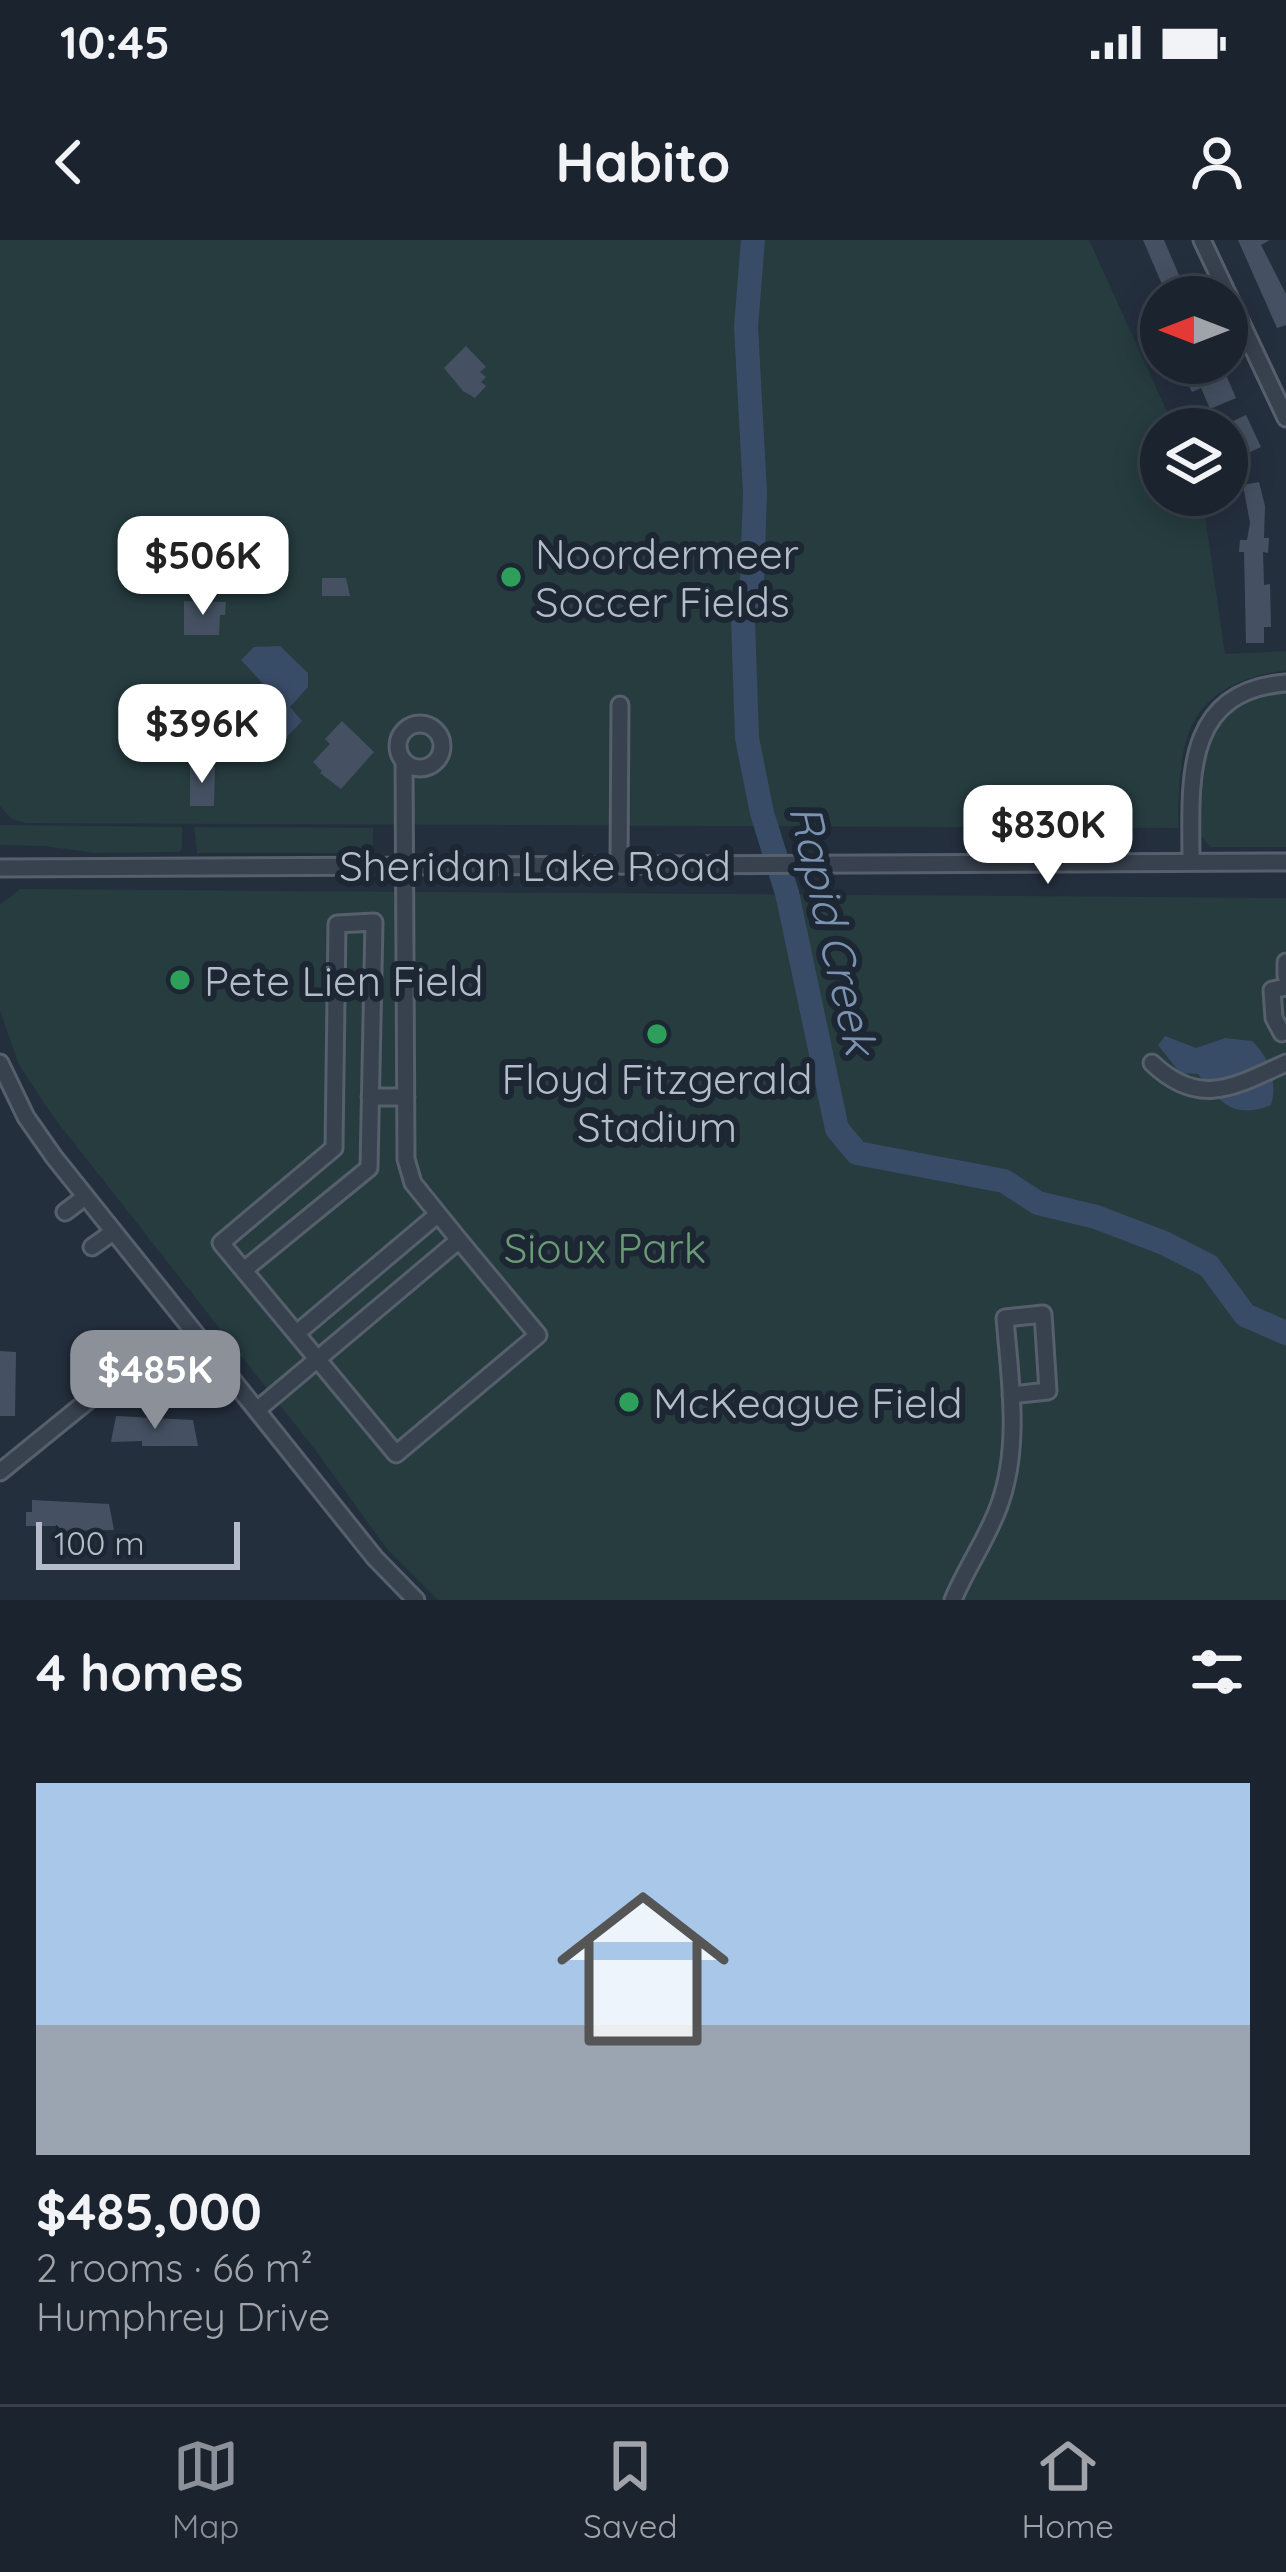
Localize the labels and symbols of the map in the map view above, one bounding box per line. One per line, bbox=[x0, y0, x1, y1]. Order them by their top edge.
north arrow bbox=[1140, 276, 1248, 384]
pin: $506K bbox=[119, 516, 287, 618]
place label: Noordermeer Soccer Fields bbox=[535, 527, 799, 628]
marker: Noordermeer Soccer Fields bbox=[498, 564, 524, 590]
pin: $396K bbox=[118, 684, 286, 786]
pin: $830K bbox=[964, 785, 1132, 887]
water label: Rapid Creek bbox=[778, 799, 891, 1063]
street label: Sheridan Lake Road bbox=[339, 839, 731, 892]
place label: Pete Lien Field bbox=[204, 954, 484, 1007]
marker: Pete Lien Field bbox=[167, 967, 193, 993]
marker: Floyd Fitzgerald Stadium bbox=[644, 1021, 670, 1047]
place label: Floyd Fitzgerald Stadium bbox=[502, 1052, 812, 1153]
park label: Sioux Park bbox=[504, 1221, 706, 1274]
pin: $485K bbox=[71, 1330, 239, 1432]
place label: McKeague Field bbox=[653, 1376, 962, 1429]
marker: McKeague Field bbox=[616, 1389, 642, 1415]
scale bar bbox=[36, 1516, 240, 1569]

